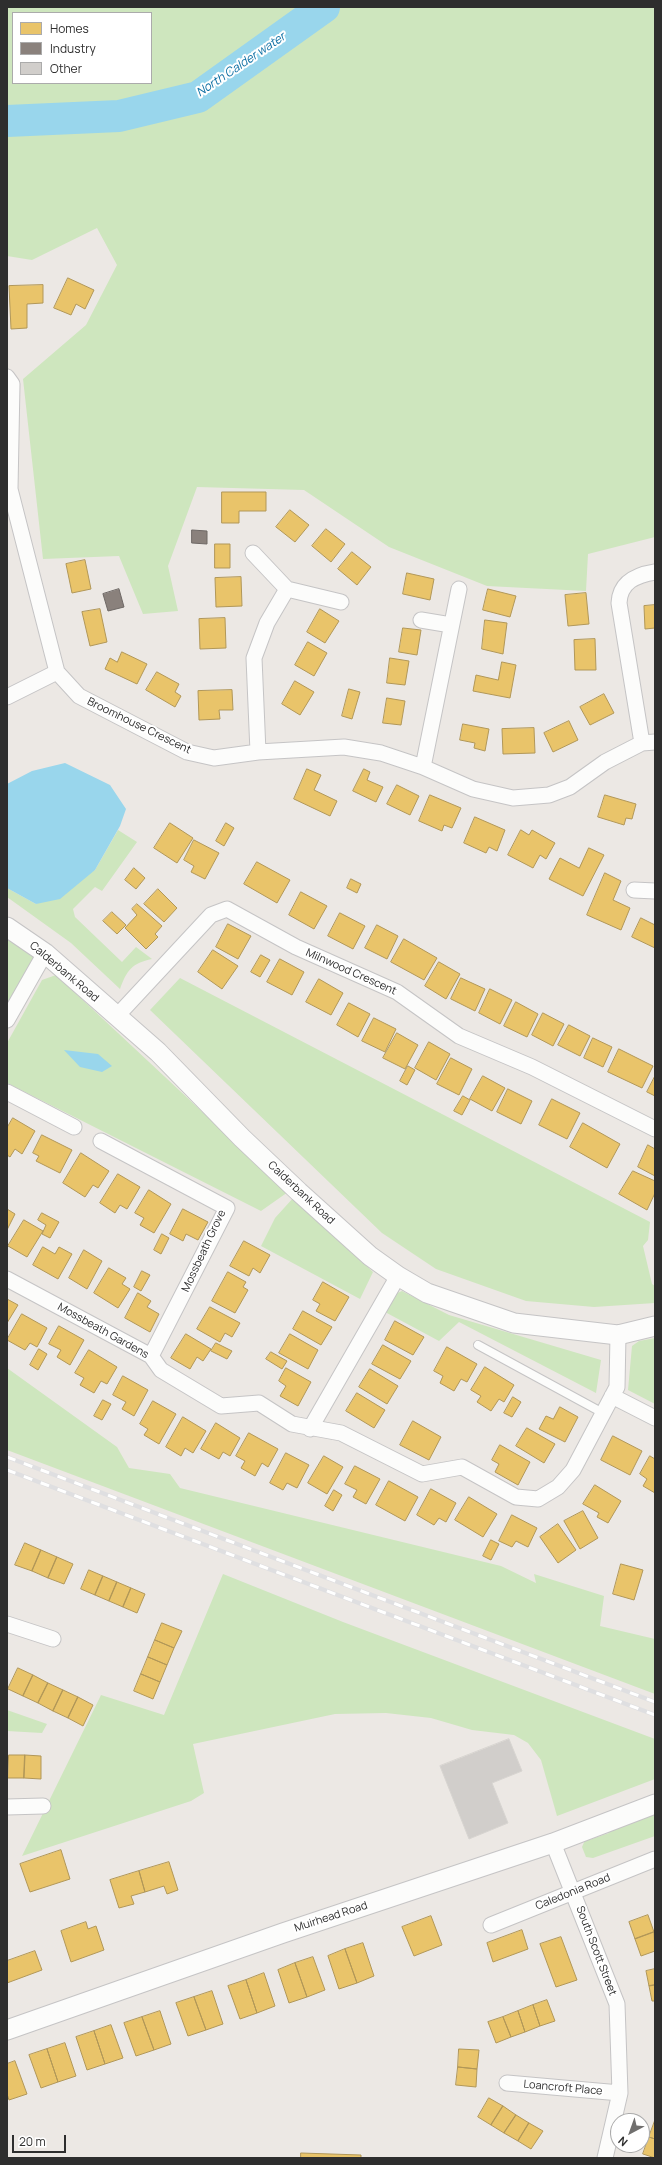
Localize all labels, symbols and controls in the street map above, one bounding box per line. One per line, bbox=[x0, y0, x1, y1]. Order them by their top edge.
legend bbox=[12, 12, 152, 84]
text: Homes bbox=[50, 20, 89, 37]
water label: North Calder water bbox=[194, 30, 288, 100]
text: Industry bbox=[50, 40, 96, 57]
text: Other bbox=[50, 60, 82, 77]
street label: Broomhouse Crescent bbox=[85, 695, 193, 757]
street label: Calderbank Road bbox=[27, 939, 101, 1005]
street label: Milnwood Crescent bbox=[304, 946, 398, 998]
street label: Calderbank Road bbox=[265, 1159, 337, 1227]
street label: Mossbeath Grove bbox=[179, 1208, 229, 1294]
street label: Mossbeath Gardens bbox=[55, 1300, 151, 1362]
street label: Caledonia Road bbox=[534, 1871, 612, 1913]
street label: Muirhead Road bbox=[293, 1899, 369, 1935]
street label: South Scott Street bbox=[573, 1904, 619, 1998]
street label: Loancroft Place bbox=[523, 2078, 603, 2098]
north arrow bbox=[610, 2113, 650, 2153]
scale bar bbox=[14, 2127, 68, 2153]
text: 20 m bbox=[19, 2133, 46, 2150]
text: N bbox=[615, 2133, 630, 2150]

